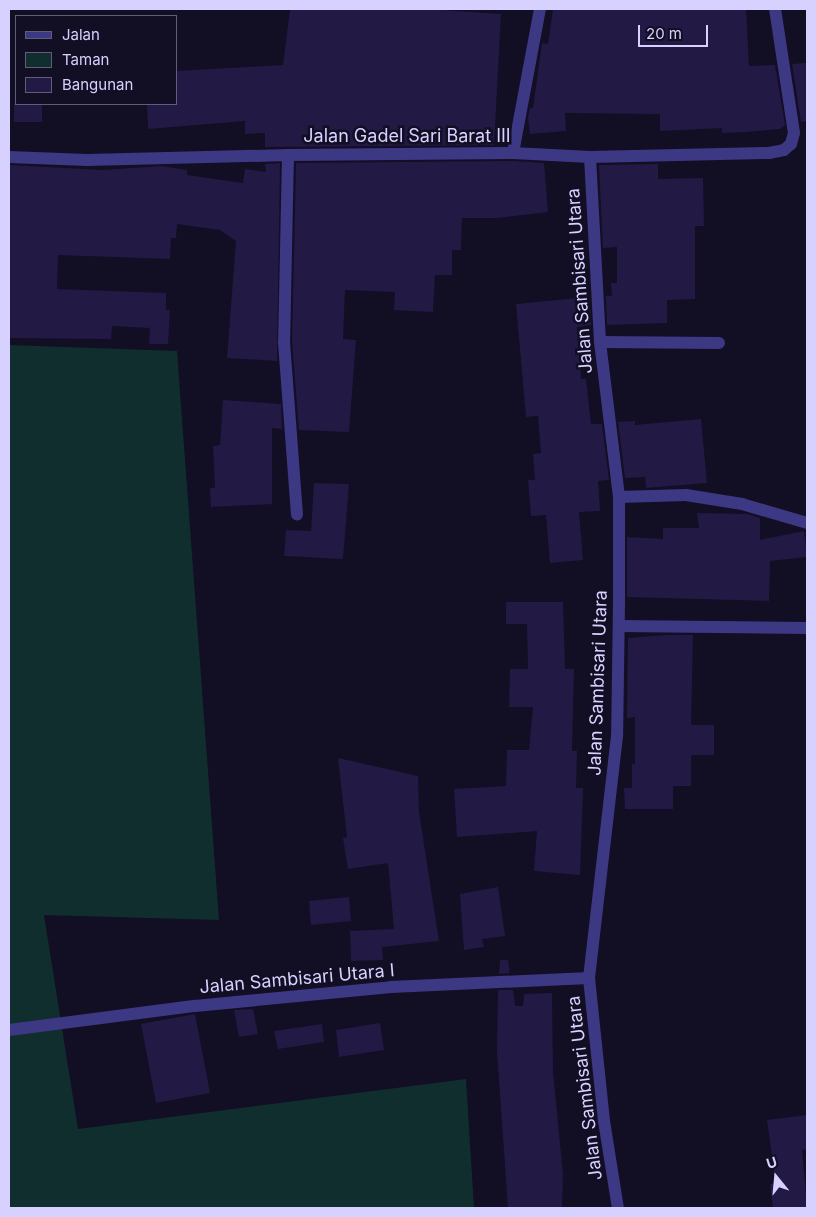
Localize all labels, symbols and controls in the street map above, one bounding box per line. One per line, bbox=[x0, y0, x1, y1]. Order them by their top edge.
legend bbox=[15, 15, 178, 105]
scale bar bbox=[641, 15, 711, 47]
text: 20 m bbox=[646, 24, 682, 43]
text: Jalan bbox=[62, 25, 100, 44]
text: Taman bbox=[62, 50, 109, 69]
text: Bangunan bbox=[62, 75, 133, 94]
street label: Jalan Gadel Sari Barat III bbox=[303, 125, 511, 147]
street label: Jalan Sambisari Utara bbox=[563, 188, 597, 374]
street label: Jalan Sambisari Utara bbox=[584, 590, 612, 776]
street label: Jalan Sambisari Utara I bbox=[199, 960, 395, 998]
street label: Jalan Sambisari Utara bbox=[563, 994, 607, 1182]
north arrow bbox=[751, 1152, 801, 1202]
text: U bbox=[764, 1153, 779, 1172]

